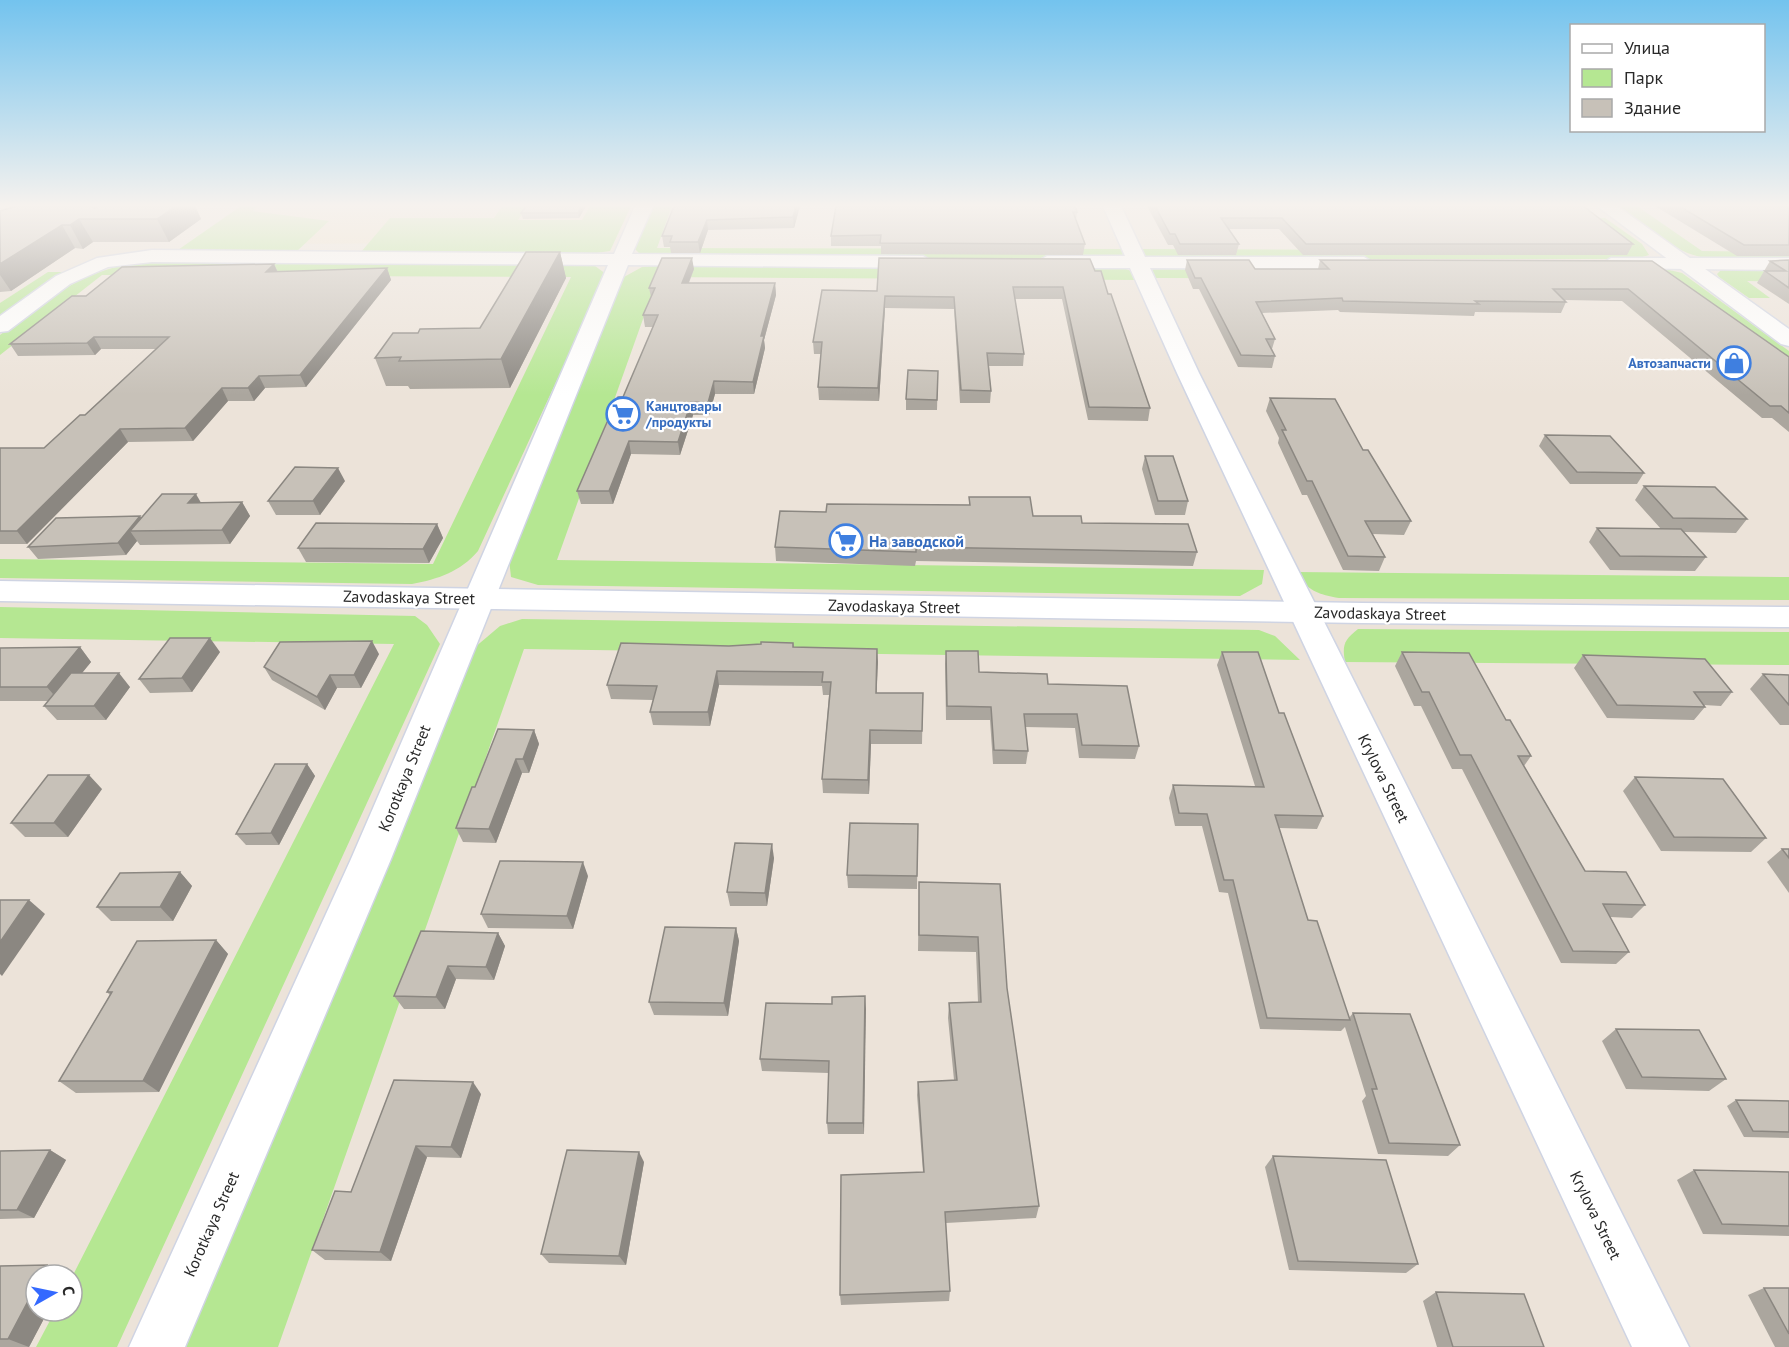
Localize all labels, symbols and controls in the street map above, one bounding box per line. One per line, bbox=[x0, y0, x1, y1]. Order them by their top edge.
legend bbox=[1570, 24, 1765, 132]
text: Улица bbox=[1624, 36, 1670, 59]
text: Парк bbox=[1624, 66, 1664, 89]
text: Здание bbox=[1624, 96, 1681, 119]
shop icon: Автозапчасти bbox=[1716, 345, 1752, 381]
place label: Автозапчасти bbox=[1628, 354, 1711, 372]
supermarket icon: Канцтовары /продукты bbox=[605, 396, 641, 432]
place label: Канцтовары /продукты bbox=[645, 397, 722, 431]
supermarket icon: На заводской bbox=[828, 523, 864, 559]
place label: На заводской bbox=[869, 531, 964, 551]
street label: Zavodaskaya Street bbox=[343, 586, 476, 608]
street label: Zavodaskaya Street bbox=[828, 595, 961, 617]
street label: Zavodaskaya Street bbox=[1314, 602, 1447, 624]
street label: Korotkaya Street bbox=[374, 721, 435, 834]
street label: Krylova Street bbox=[1354, 730, 1414, 826]
street label: Krylova Street bbox=[1566, 1167, 1626, 1263]
street label: Korotkaya Street bbox=[179, 1168, 243, 1280]
north arrow bbox=[24, 1263, 84, 1323]
text: С bbox=[58, 1285, 79, 1297]

